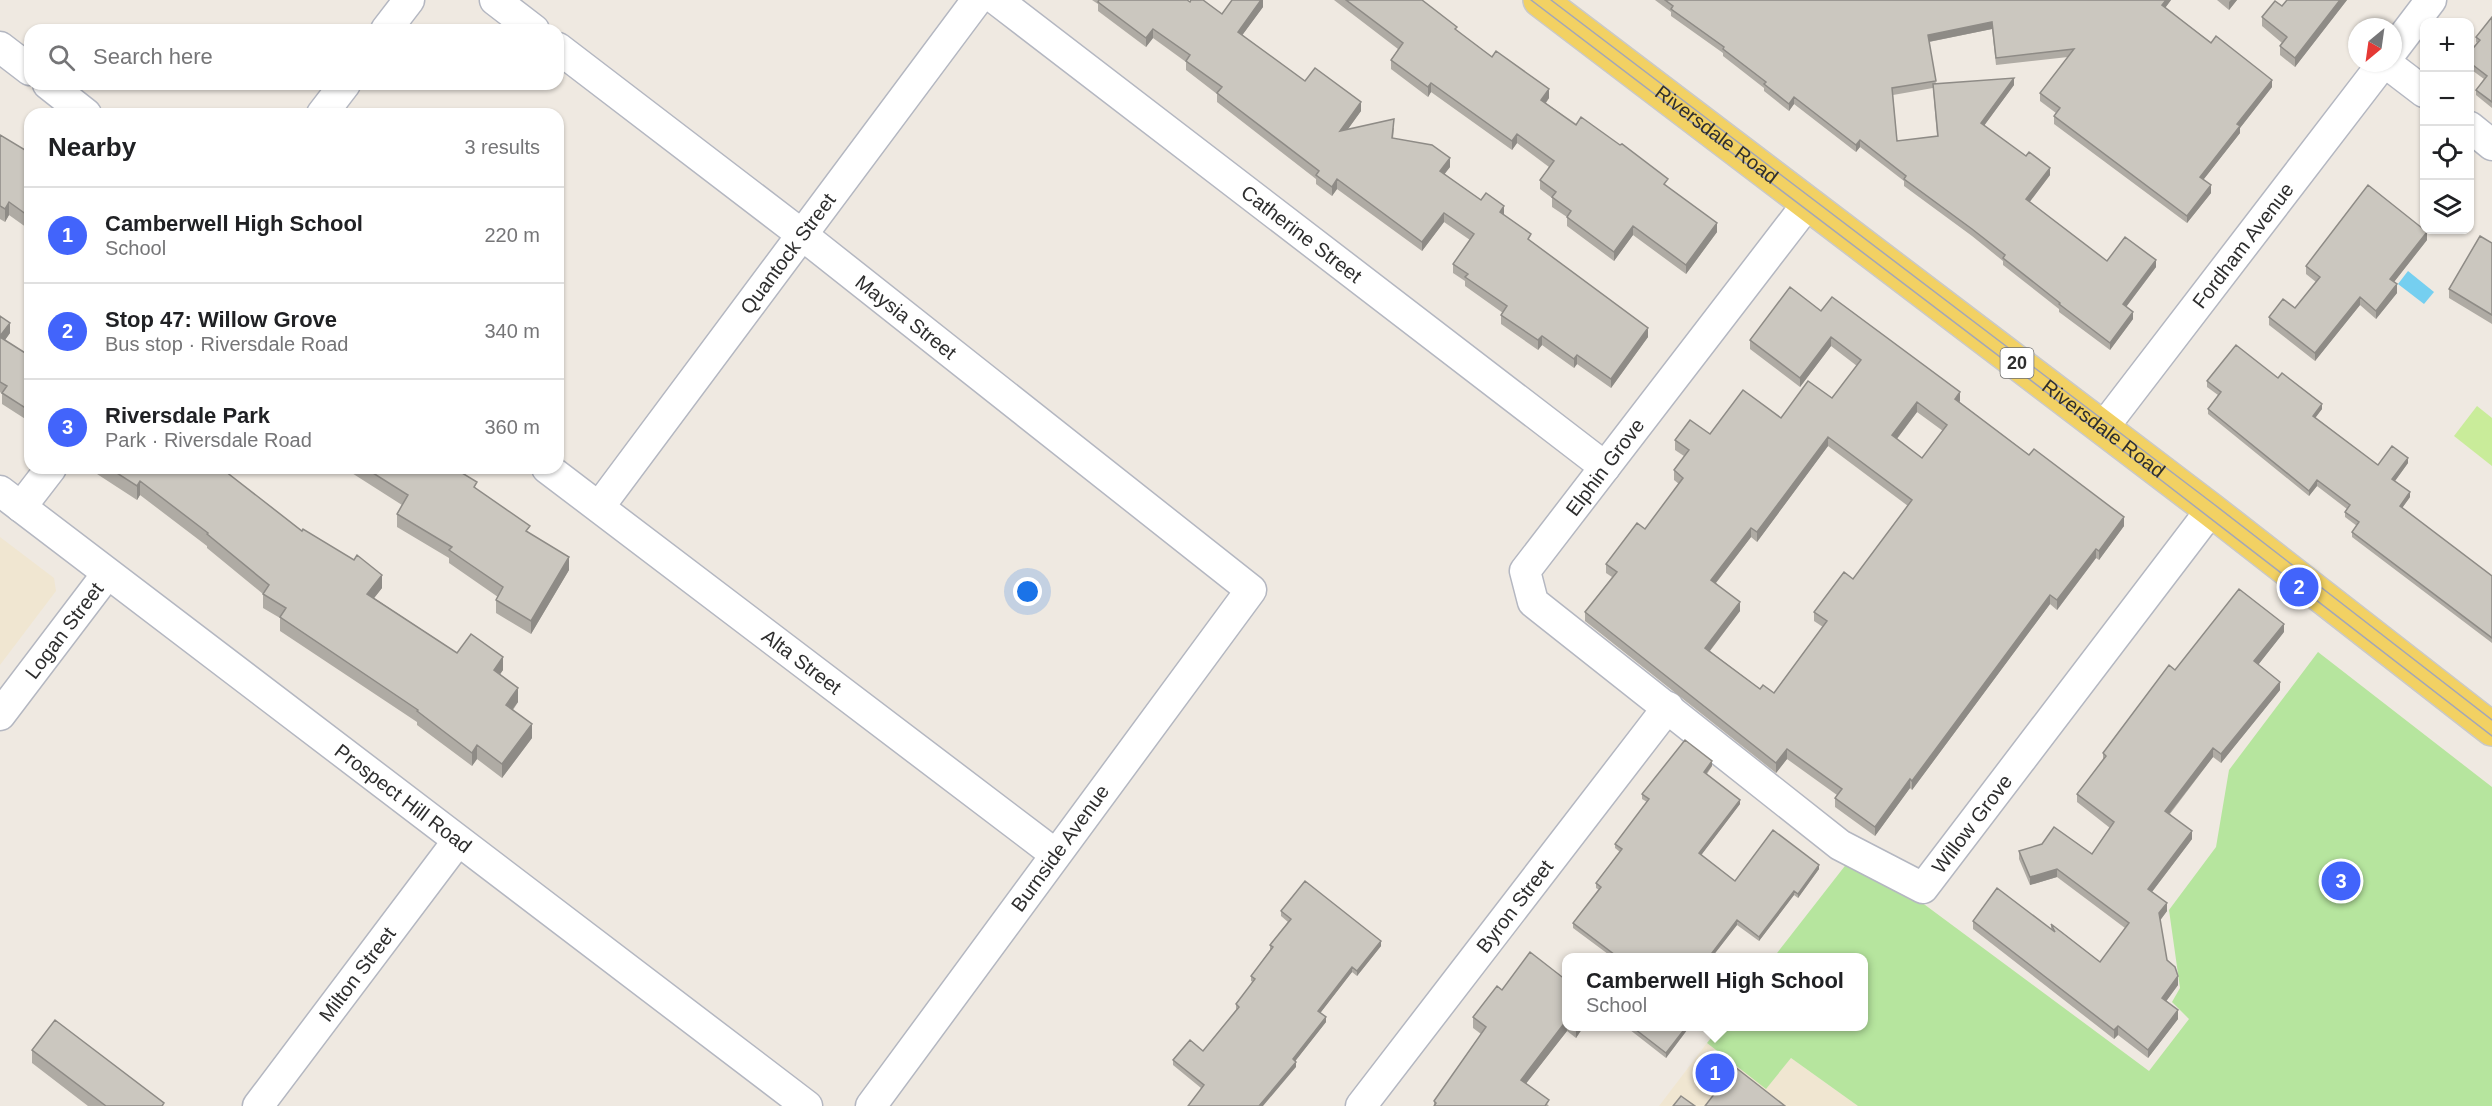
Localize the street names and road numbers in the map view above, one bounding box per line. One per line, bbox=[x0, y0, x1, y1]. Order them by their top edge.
street label: Riversdale Road bbox=[1651, 81, 1782, 188]
street label: Fordham Avenue bbox=[2188, 179, 2298, 313]
street label: Catherine Street bbox=[1237, 181, 1366, 287]
street label: Quantock Street bbox=[736, 189, 840, 318]
street label: Maysia Street bbox=[851, 271, 961, 364]
road number: 20 bbox=[2000, 348, 2034, 378]
street label: Riversdale Road bbox=[2038, 375, 2169, 482]
street label: Elphin Grove bbox=[1561, 414, 1649, 520]
street label: Logan Street bbox=[21, 578, 108, 683]
street label: Alta Street bbox=[758, 625, 846, 699]
street label: Prospect Hill Road bbox=[331, 739, 476, 857]
street label: Willow Grove bbox=[1927, 770, 2016, 877]
street label: Burnside Avenue bbox=[1007, 781, 1113, 915]
street label: Byron Street bbox=[1472, 855, 1558, 957]
street label: Milton Street bbox=[315, 922, 400, 1026]

